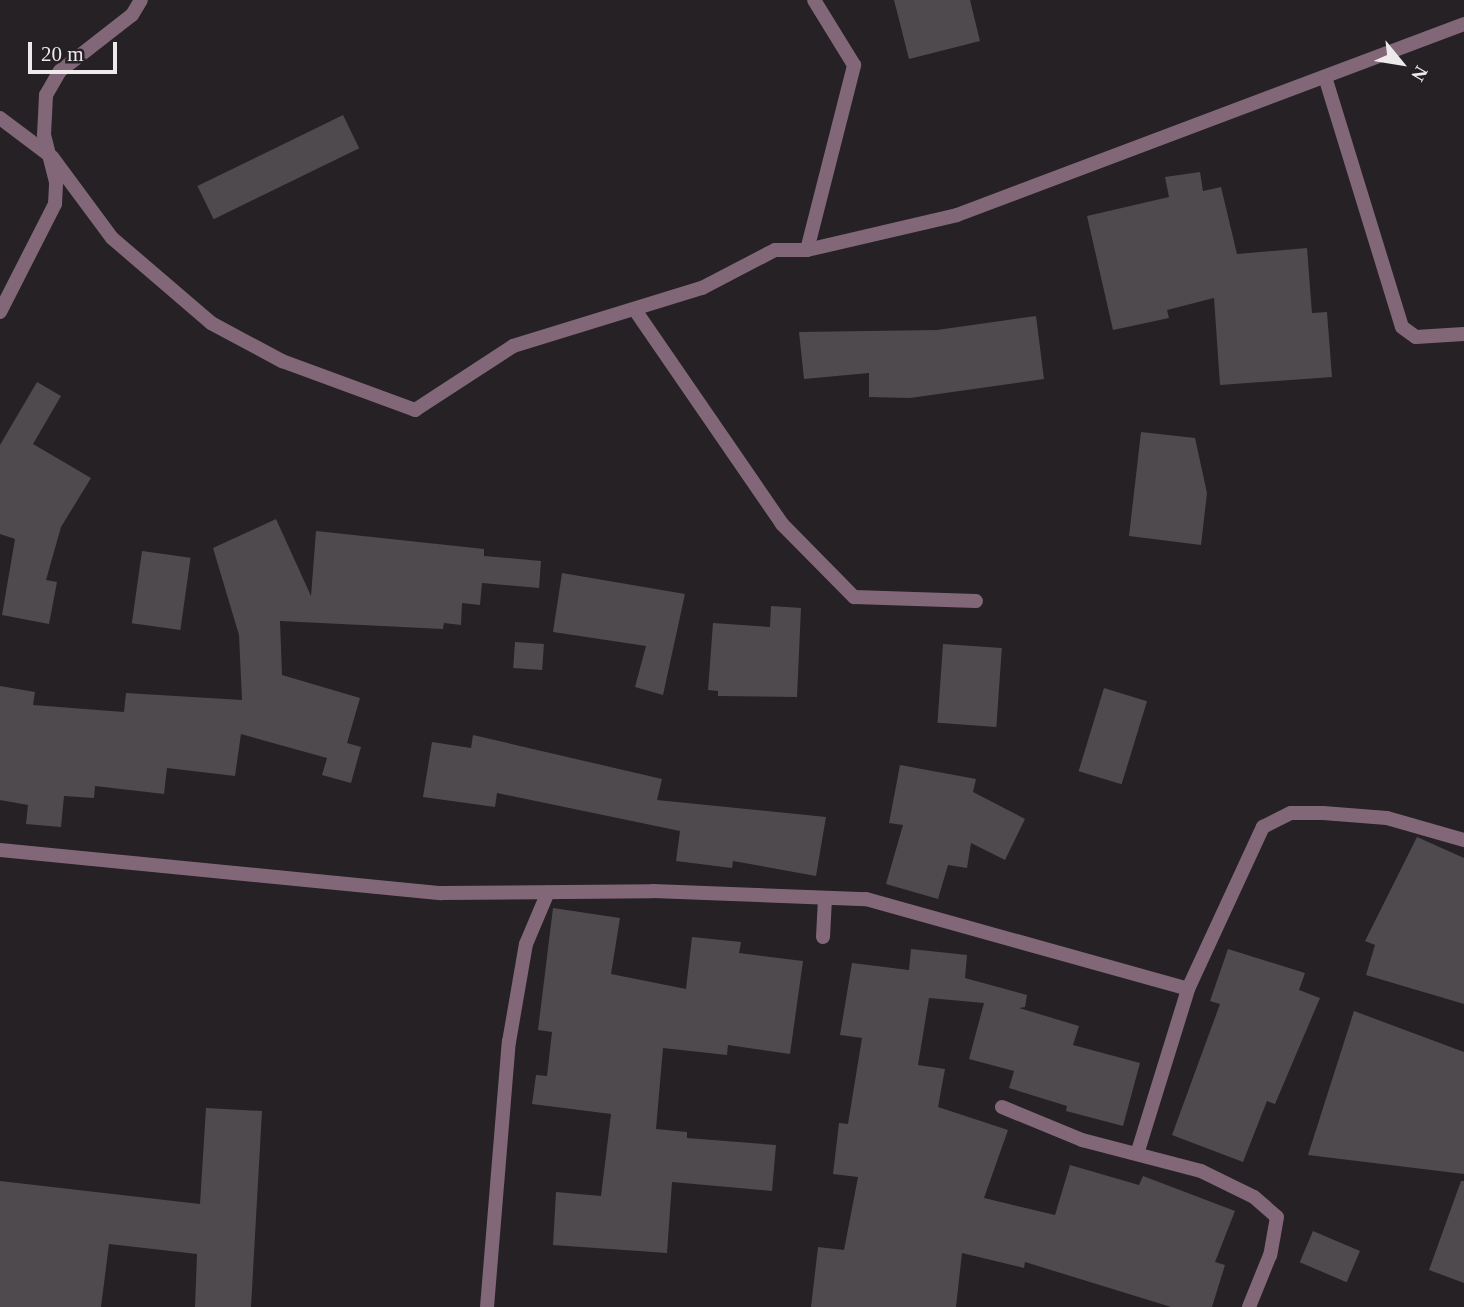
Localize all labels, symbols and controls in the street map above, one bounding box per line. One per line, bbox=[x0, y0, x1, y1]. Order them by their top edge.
scale bar bbox=[32, 28, 121, 72]
north arrow bbox=[1366, 28, 1436, 98]
text: 20 m bbox=[41, 42, 84, 66]
text: N bbox=[1407, 63, 1432, 85]

